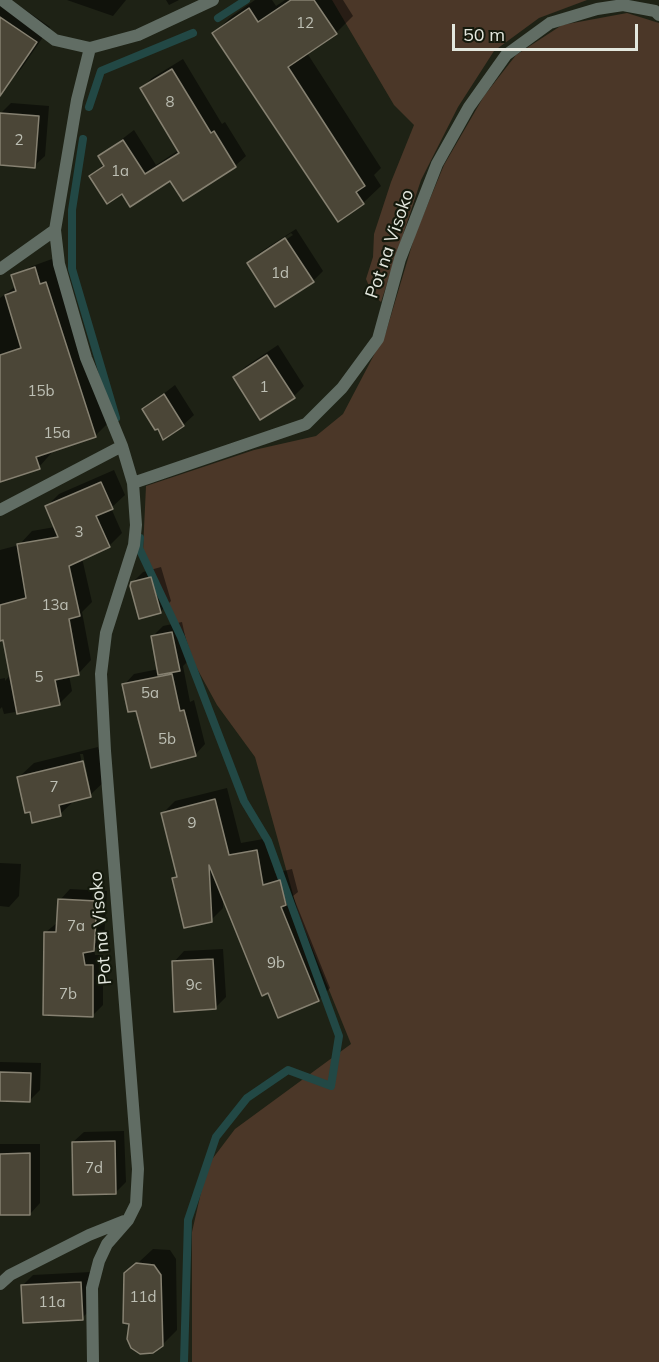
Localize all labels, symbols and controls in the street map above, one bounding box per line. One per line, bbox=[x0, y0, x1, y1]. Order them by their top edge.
scale bar bbox=[455, 12, 641, 50]
house number: 12 bbox=[296, 14, 314, 32]
text: 50 m bbox=[463, 23, 505, 46]
house number: 8 bbox=[166, 93, 174, 111]
house number: 2 bbox=[15, 131, 23, 149]
house number: 1a bbox=[111, 162, 129, 180]
street label: Pot na Visoko bbox=[361, 187, 419, 301]
house number: 1d bbox=[271, 264, 289, 282]
house number: 1 bbox=[260, 378, 268, 396]
house number: 15b bbox=[28, 382, 54, 400]
house number: 15a bbox=[44, 424, 70, 442]
house number: 3 bbox=[75, 523, 83, 541]
house number: 13a bbox=[42, 596, 68, 614]
house number: 5 bbox=[35, 668, 43, 686]
house number: 5a bbox=[141, 684, 159, 702]
house number: 5b bbox=[158, 730, 176, 748]
house number: 7 bbox=[50, 778, 58, 796]
house number: 9 bbox=[188, 814, 196, 832]
street label: Pot na Visoko bbox=[85, 870, 117, 986]
house number: 7a bbox=[67, 917, 85, 935]
house number: 9b bbox=[267, 954, 285, 972]
house number: 9c bbox=[186, 976, 202, 994]
house number: 7b bbox=[59, 985, 77, 1003]
house number: 7d bbox=[85, 1159, 103, 1177]
house number: 11d bbox=[130, 1288, 156, 1306]
house number: 11a bbox=[39, 1293, 65, 1311]

